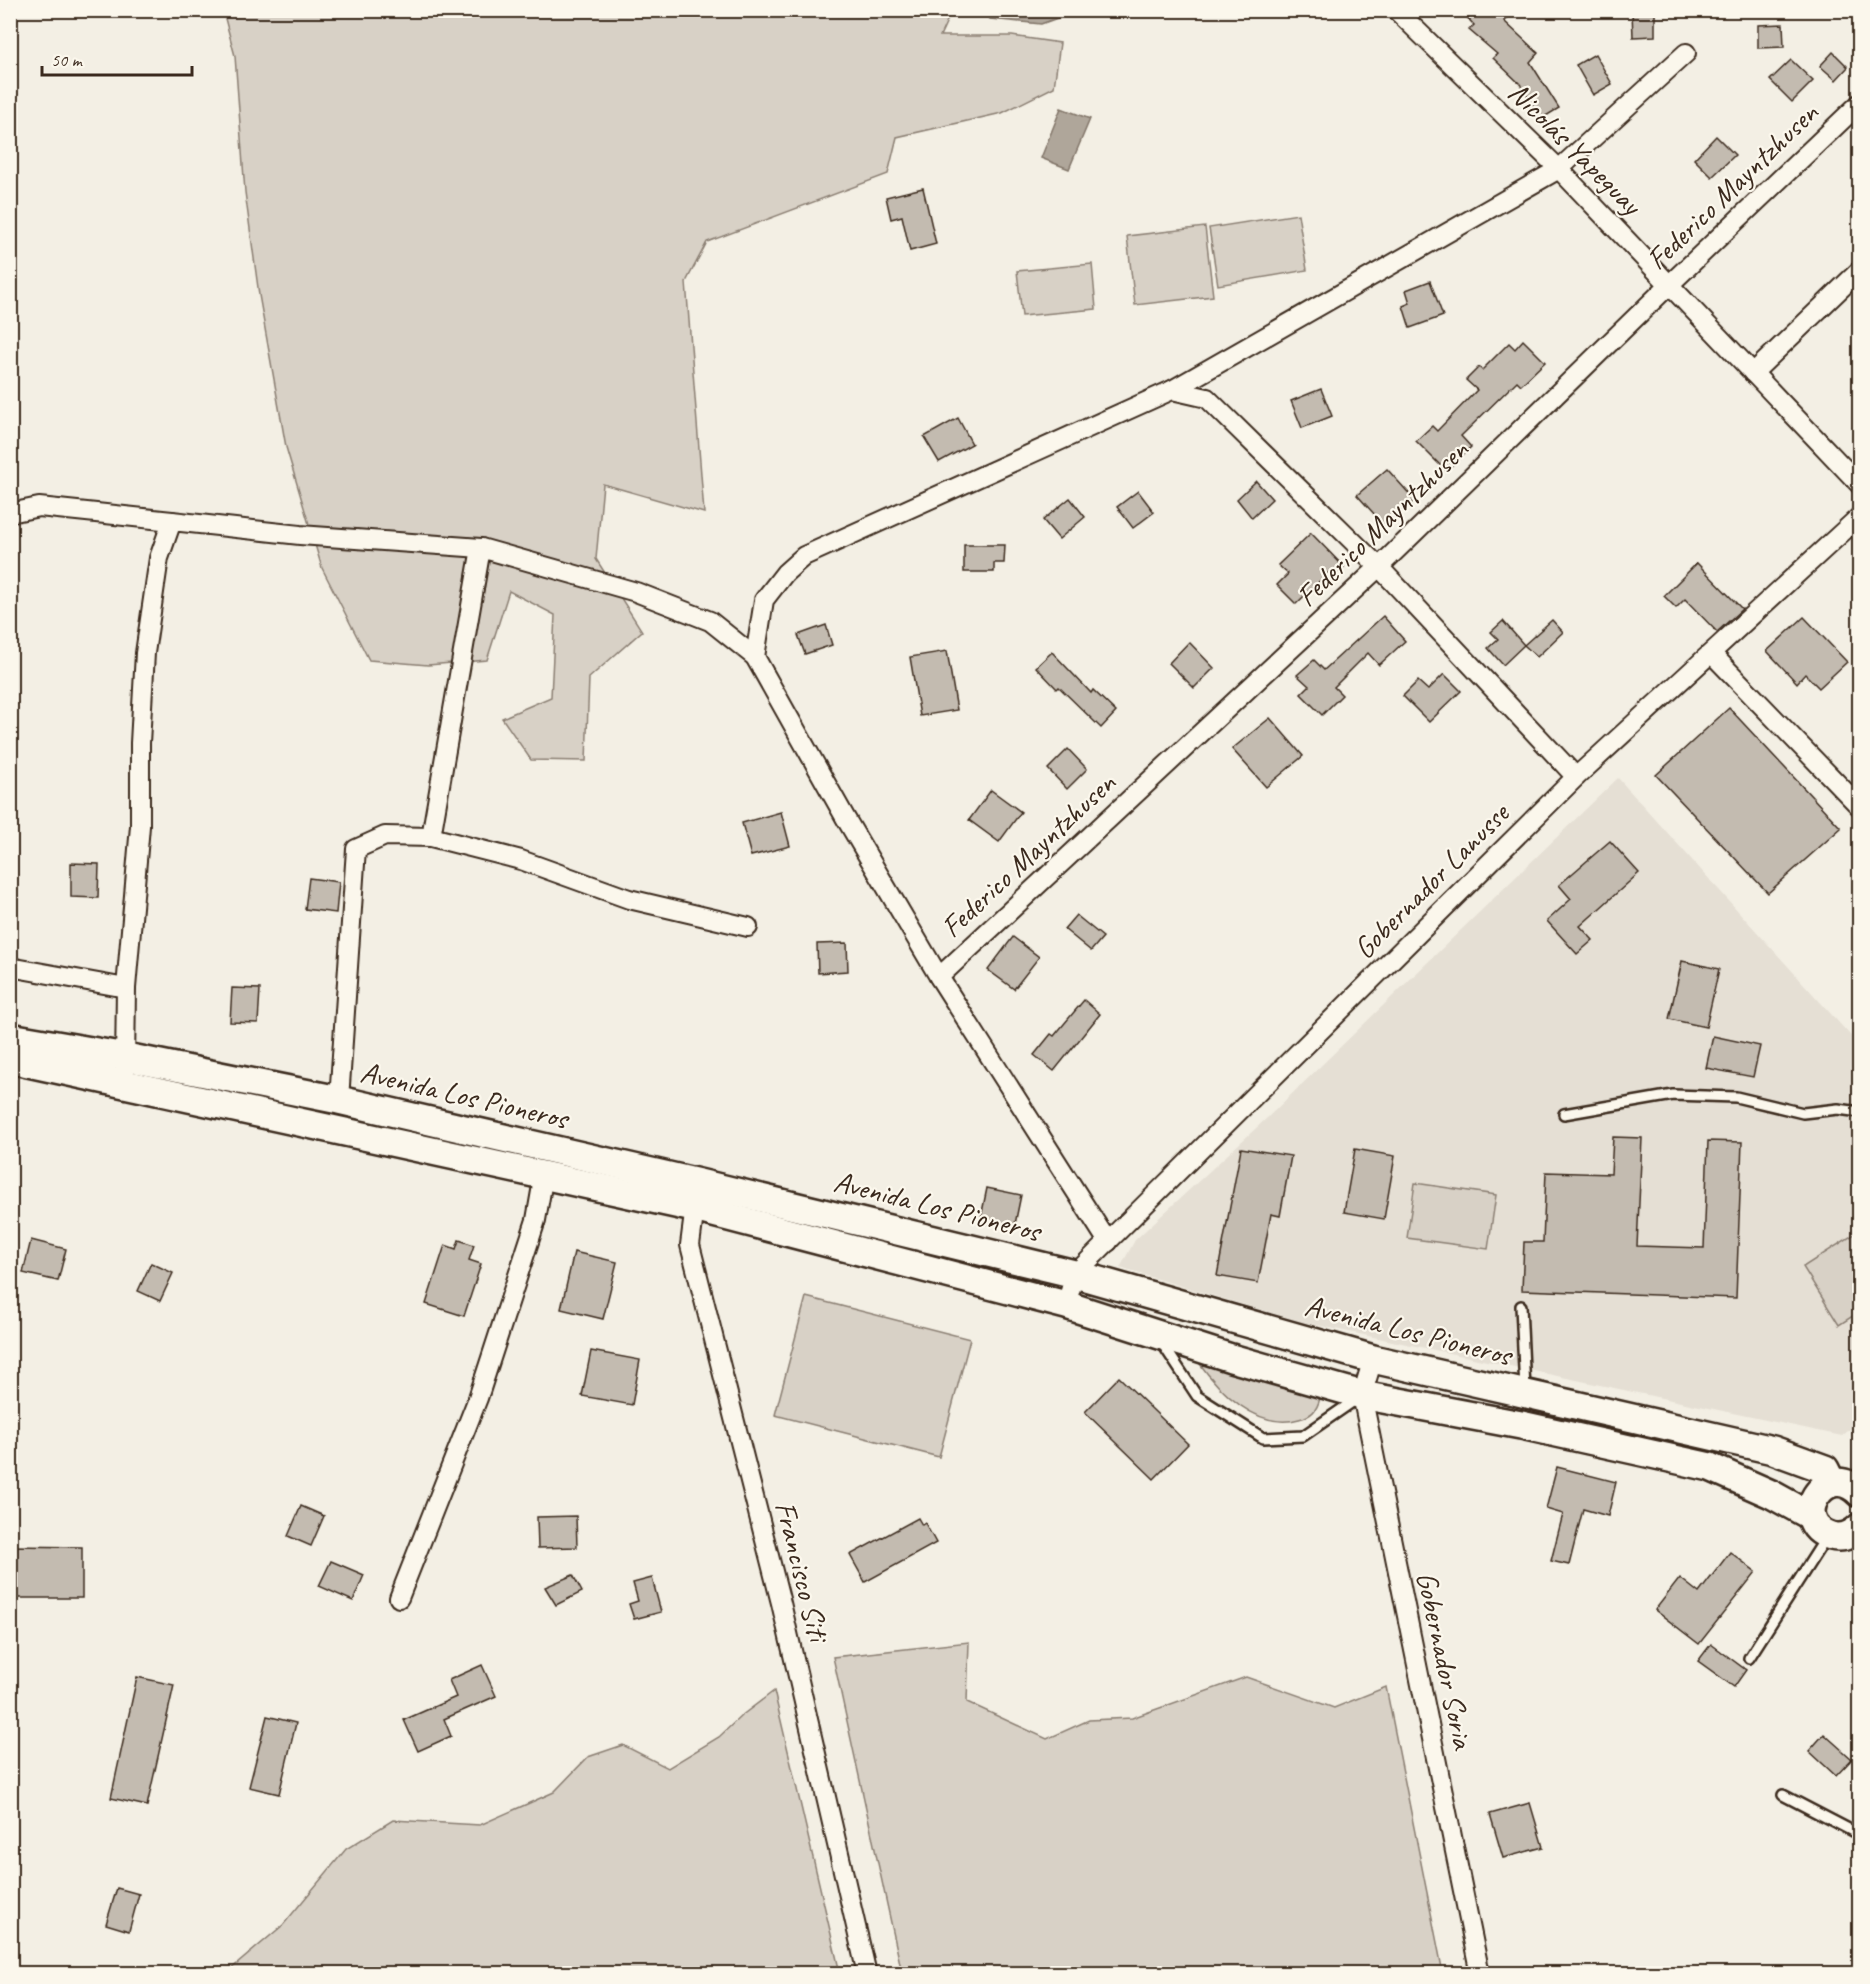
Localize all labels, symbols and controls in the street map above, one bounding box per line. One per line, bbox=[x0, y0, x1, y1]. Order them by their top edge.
scale bar bbox=[42, 39, 192, 77]
text: 50 m bbox=[51, 49, 84, 71]
street label: Nicolás Yapeguay bbox=[1500, 73, 1651, 224]
street label: Federico Mayntzhusen bbox=[1638, 93, 1827, 278]
street label: Federico Mayntzhusen bbox=[1288, 430, 1477, 615]
street label: Federico Mayntzhusen bbox=[933, 763, 1124, 946]
street label: Gobernador Lanusse bbox=[1345, 794, 1518, 967]
street label: Avenida Los Pioneros bbox=[357, 1053, 574, 1138]
street label: Avenida Los Pioneros bbox=[830, 1162, 1047, 1251]
street label: Avenida Los Pioneros bbox=[1301, 1286, 1518, 1375]
street label: Francisco Siti bbox=[766, 1497, 838, 1648]
street label: Gobernador Soria bbox=[1408, 1568, 1483, 1754]

